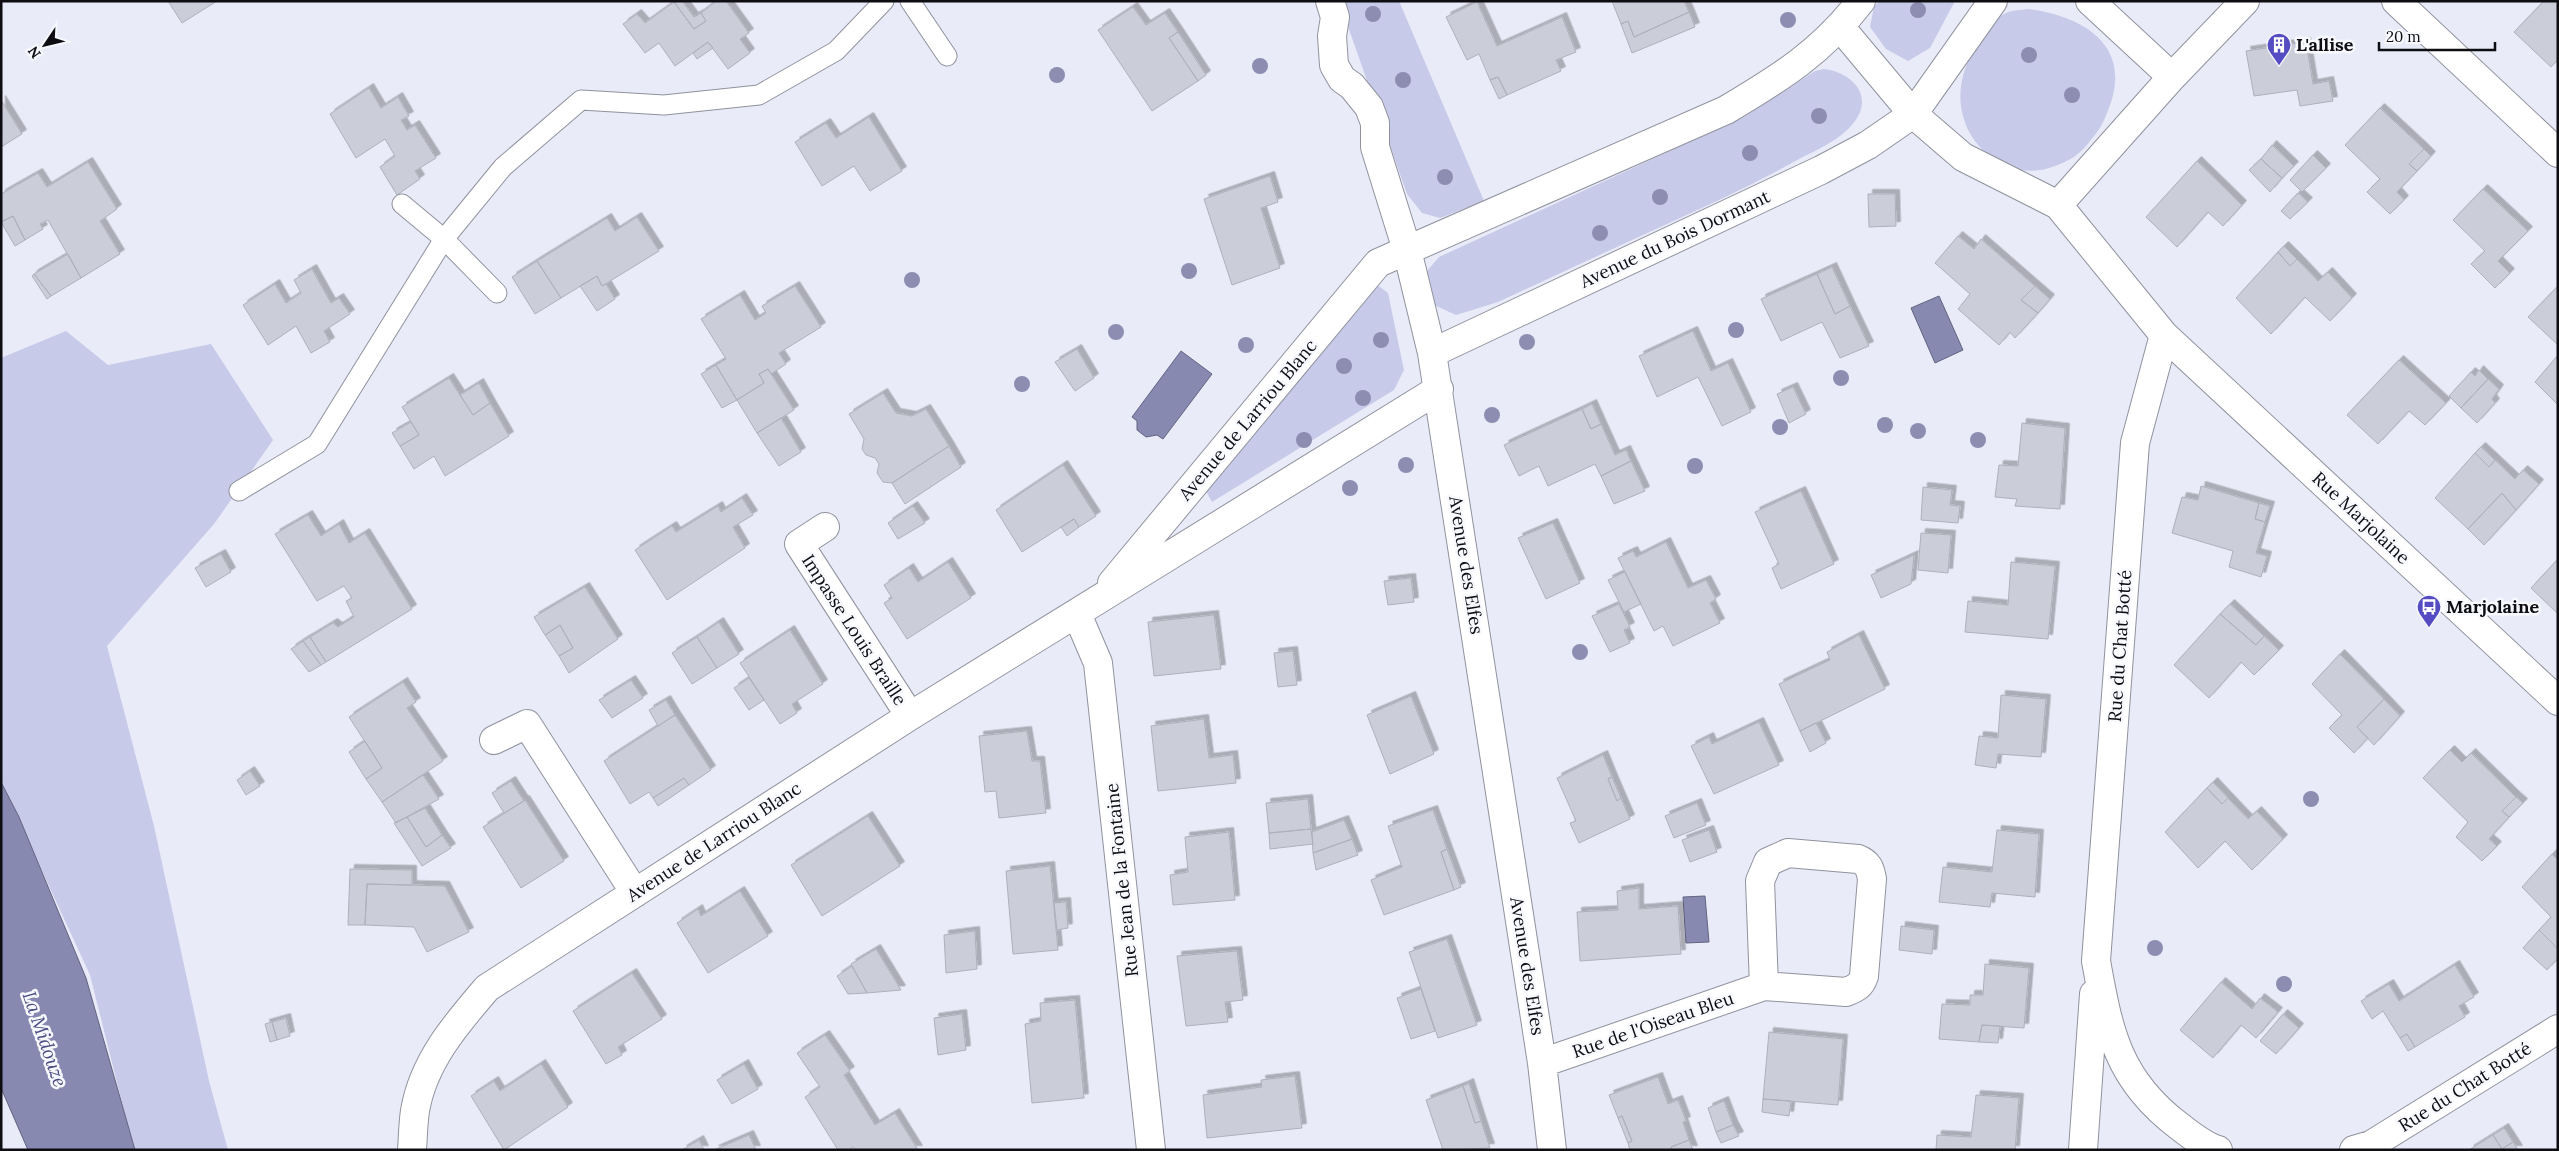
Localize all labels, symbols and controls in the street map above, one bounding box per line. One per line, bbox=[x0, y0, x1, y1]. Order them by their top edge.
north arrow bbox=[20, 20, 70, 70]
scale bar bbox=[2379, 20, 2495, 52]
text: 20 m bbox=[2386, 27, 2421, 46]
building icon: L'allise bbox=[2266, 32, 2292, 66]
place label: L'allise bbox=[2296, 33, 2354, 56]
text: N bbox=[24, 43, 45, 62]
street label: Avenue du Bois Dormant bbox=[1575, 184, 1773, 293]
street label: Avenue de Larriou Blanc bbox=[1173, 334, 1322, 506]
street label: Rue Marjolaine bbox=[2308, 466, 2415, 569]
street label: Avenue des Elfes bbox=[1444, 493, 1489, 636]
street label: Impasse Louis Braille bbox=[797, 550, 912, 710]
street label: Rue du Chat Botté bbox=[2103, 569, 2136, 723]
bus stop icon: Marjolaine bbox=[2416, 594, 2442, 628]
place label: Marjolaine bbox=[2446, 595, 2539, 618]
street label: Avenue de Larriou Blanc bbox=[621, 777, 805, 907]
street label: Rue Jean de la Fontaine bbox=[1100, 782, 1143, 978]
street label: Avenue des Elfes bbox=[1505, 894, 1550, 1037]
street label: Rue de l'Oiseau Bleu bbox=[1569, 986, 1737, 1063]
water label: La Midouze bbox=[17, 988, 73, 1090]
street label: Rue du Chat Botté bbox=[2394, 1036, 2536, 1137]

